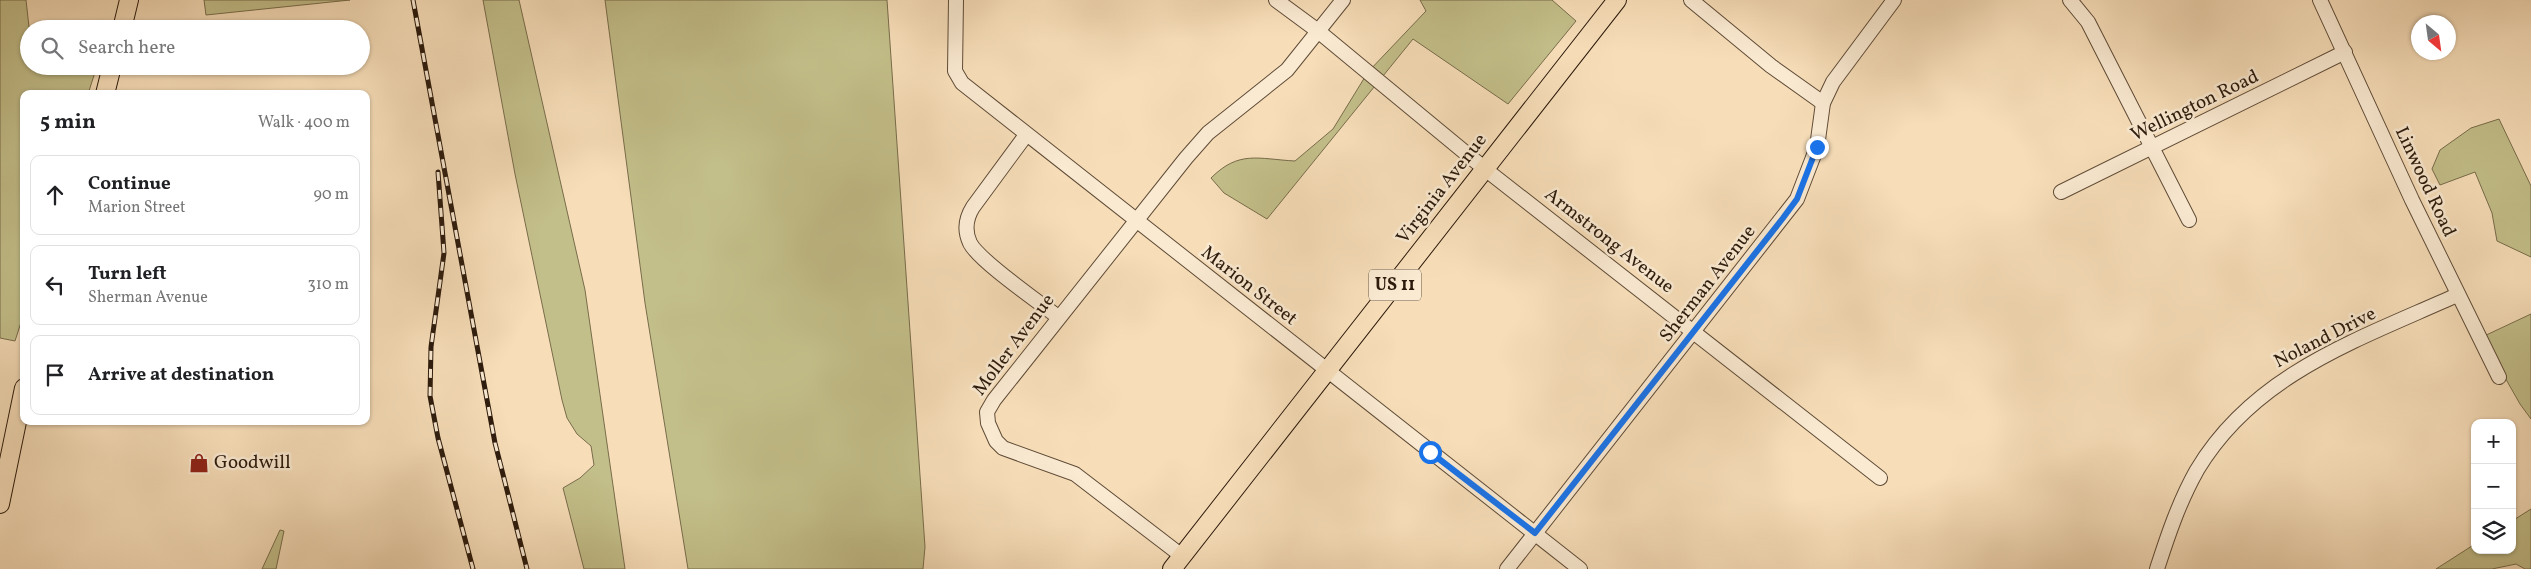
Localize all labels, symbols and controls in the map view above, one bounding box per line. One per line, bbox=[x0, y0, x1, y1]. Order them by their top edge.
north arrow bbox=[2411, 15, 2456, 60]
search box bbox=[20, 20, 370, 75]
icon: search bbox=[38, 34, 66, 62]
text: Search here bbox=[78, 35, 175, 61]
street label: Wellington Road bbox=[2127, 64, 2263, 148]
text: 5 min bbox=[40, 108, 96, 137]
text: Walk · 400 m bbox=[258, 112, 350, 134]
street label: Linwood Road bbox=[2388, 123, 2462, 241]
street label: Virginia Avenue bbox=[1391, 128, 1493, 250]
route end bbox=[1806, 136, 1829, 159]
text: Continue bbox=[88, 171, 171, 197]
icon: ahead bbox=[41, 181, 69, 209]
street label: Armstrong Avenue bbox=[1539, 182, 1679, 300]
text: 90 m bbox=[313, 184, 349, 206]
text: Marion Street bbox=[88, 197, 186, 219]
street label: Sherman Avenue bbox=[1654, 220, 1762, 348]
street label: Marion Street bbox=[1195, 240, 1303, 332]
text: Turn left bbox=[88, 261, 167, 287]
road number: US 11 bbox=[1369, 270, 1421, 300]
icon: left bbox=[41, 271, 69, 299]
text: 310 m bbox=[308, 274, 349, 296]
text: Sherman Avenue bbox=[88, 287, 208, 309]
street label: Moller Avenue bbox=[967, 289, 1061, 401]
street label: Noland Drive bbox=[2269, 301, 2381, 375]
icon: arrive bbox=[41, 361, 69, 389]
text: Arrive at destination bbox=[88, 362, 274, 388]
map controls bbox=[2471, 419, 2516, 554]
button: + bbox=[2471, 419, 2516, 464]
route start bbox=[1419, 441, 1442, 464]
place label: Goodwill bbox=[214, 450, 291, 476]
shop icon: Goodwill bbox=[188, 452, 210, 474]
button: − bbox=[2471, 464, 2516, 509]
button: layers bbox=[2471, 509, 2516, 554]

